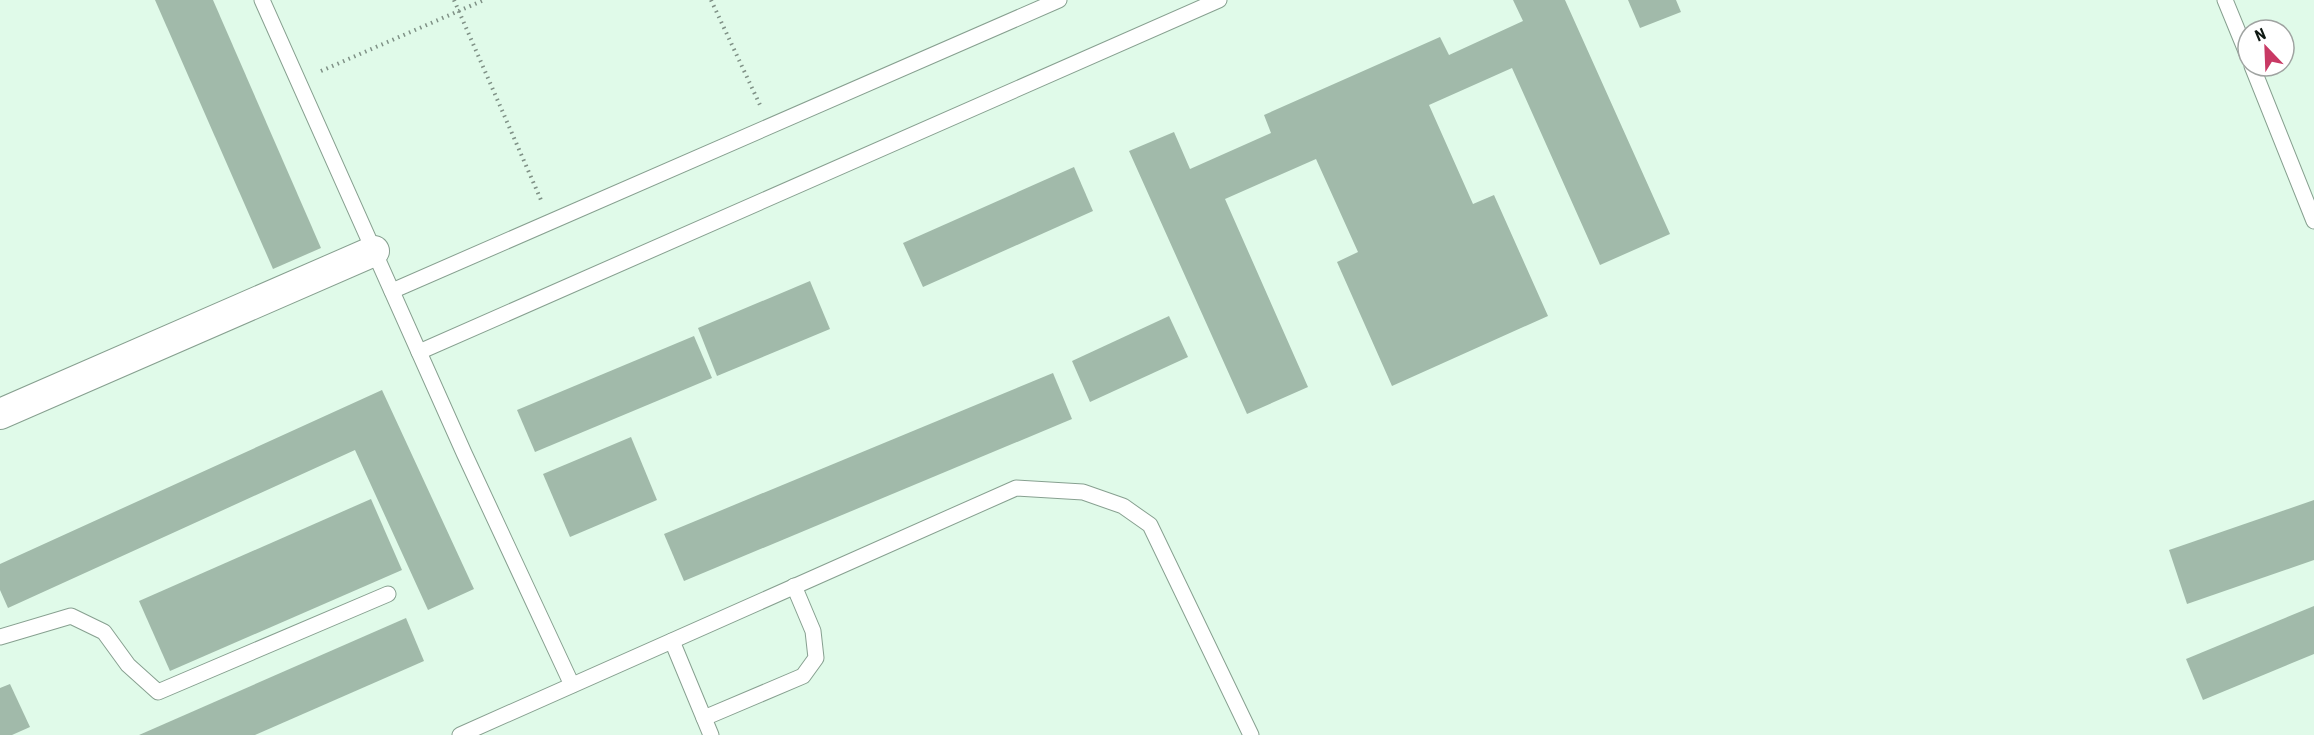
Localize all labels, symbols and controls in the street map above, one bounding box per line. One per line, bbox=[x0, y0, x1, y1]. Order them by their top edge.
north arrow bbox=[2236, 18, 2296, 78]
text: N bbox=[2252, 24, 2269, 45]

